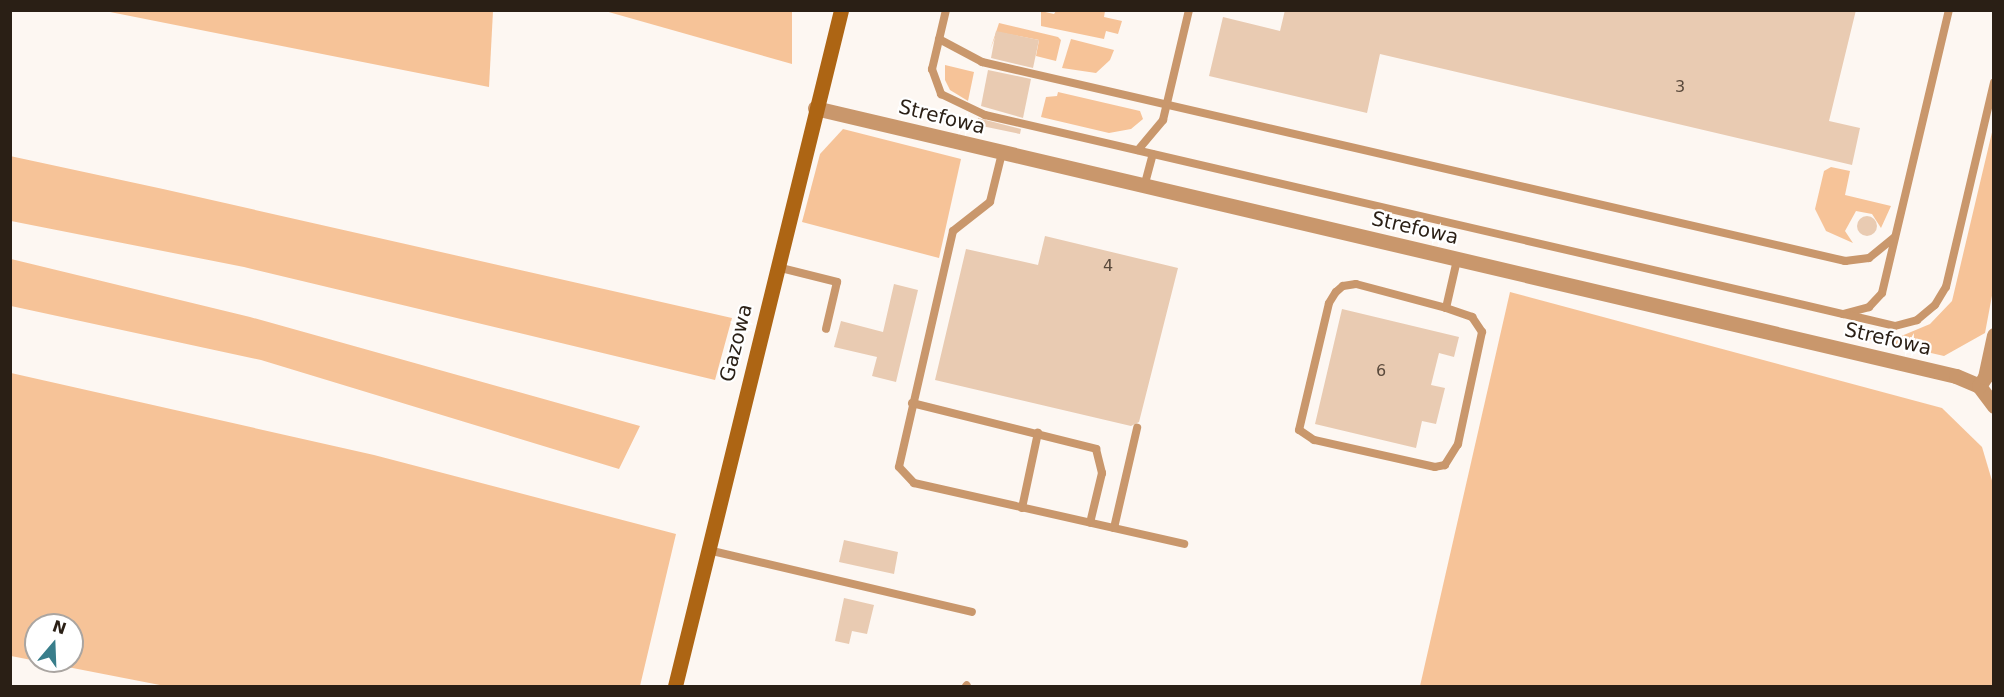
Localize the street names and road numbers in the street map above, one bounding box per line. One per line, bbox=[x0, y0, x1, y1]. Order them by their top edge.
street label: Strefowa bbox=[896, 95, 988, 139]
street label: Strefowa bbox=[1369, 206, 1461, 250]
street label: Gazowa bbox=[715, 302, 757, 384]
street label: Strefowa bbox=[1842, 317, 1934, 361]

